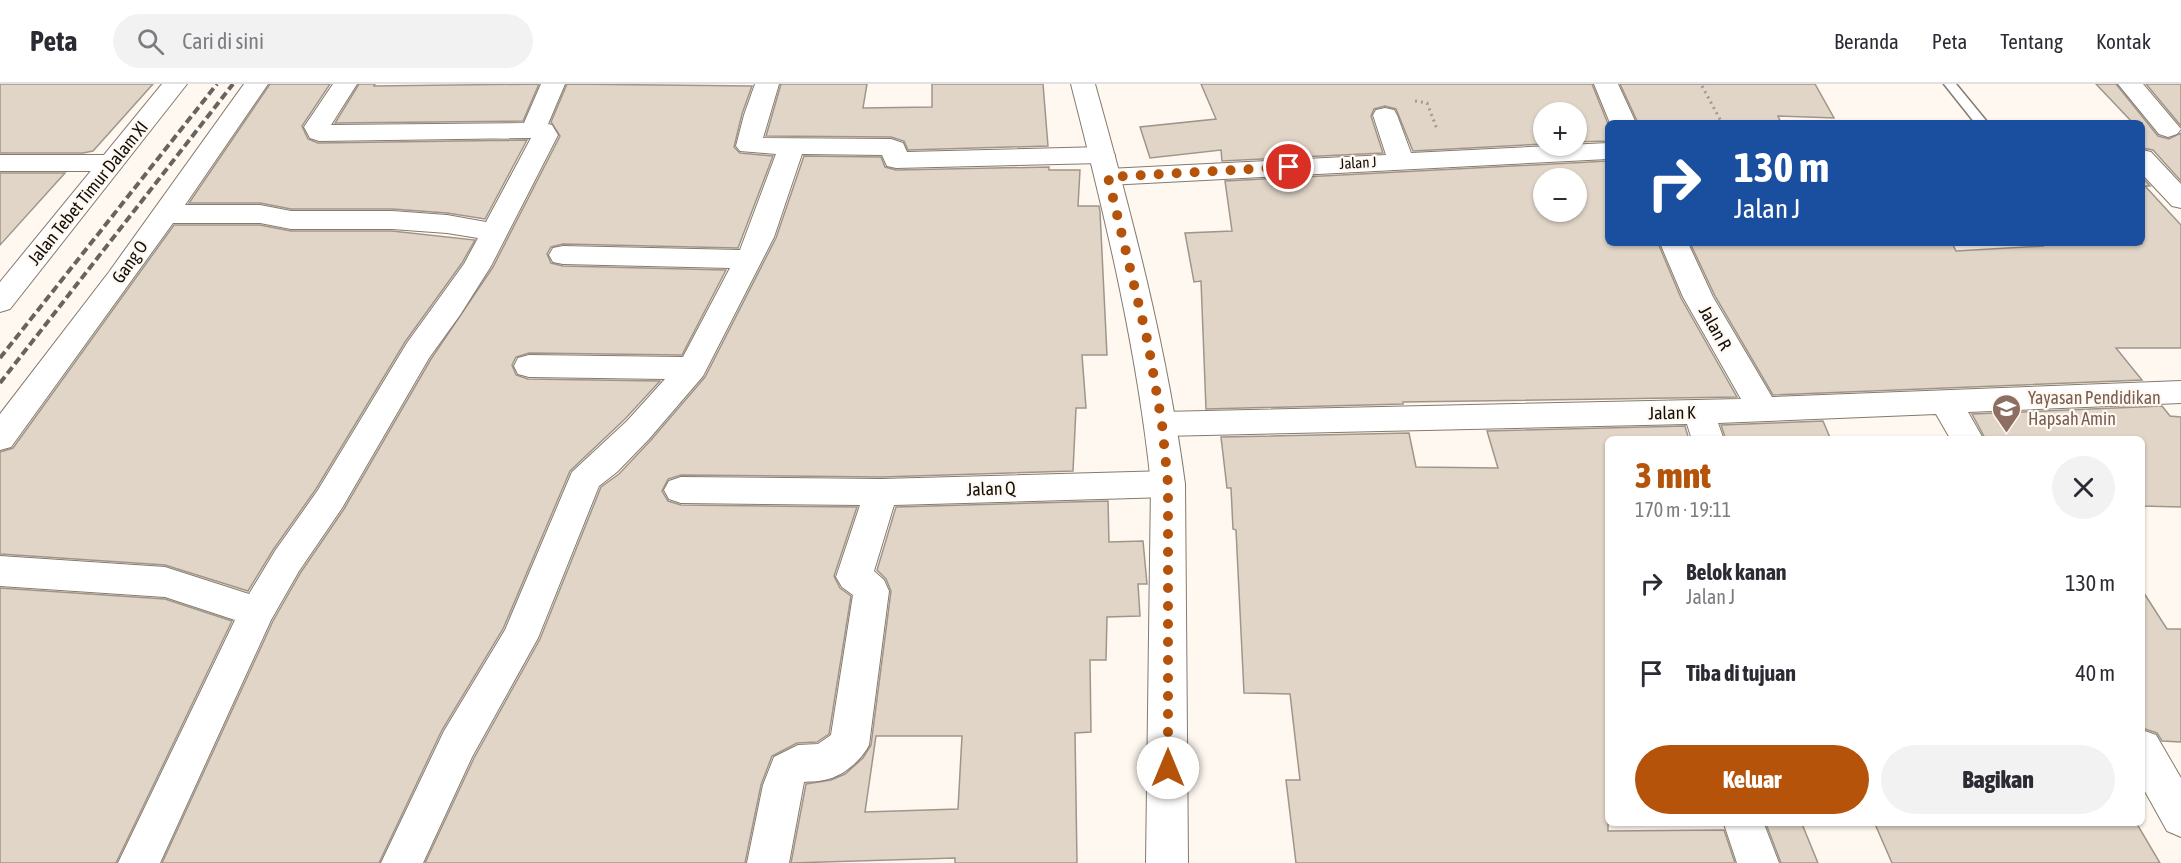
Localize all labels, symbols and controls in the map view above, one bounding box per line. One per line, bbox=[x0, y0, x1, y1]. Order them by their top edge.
search box bbox=[113, 14, 533, 68]
text: Peta bbox=[30, 25, 77, 57]
icon: search bbox=[134, 25, 167, 58]
text: Cari di sini bbox=[182, 28, 264, 54]
text: Beranda bbox=[1834, 29, 1899, 53]
text: Peta bbox=[1932, 29, 1967, 53]
text: Tentang bbox=[2000, 29, 2063, 53]
text: Kontak bbox=[2096, 29, 2151, 53]
map controls bbox=[1533, 102, 1587, 222]
button: + bbox=[1533, 102, 1587, 156]
street label: Jalan Tebet Timur Dalam XI bbox=[23, 117, 152, 269]
pin bbox=[1263, 141, 1314, 192]
text: 130 m bbox=[1734, 143, 1829, 191]
icon: right bbox=[1635, 144, 1713, 222]
icon: arrive bbox=[1272, 150, 1305, 183]
street label: Jalan J bbox=[1339, 153, 1377, 172]
button: − bbox=[1533, 168, 1587, 222]
text: Jalan J bbox=[1734, 193, 1800, 224]
street label: Gang O bbox=[107, 236, 152, 287]
street label: Jalan R bbox=[1695, 302, 1736, 354]
place label: Yayasan Pendidikan Hapsah Amin bbox=[2028, 387, 2161, 429]
school or university icon: Yayasan Pendidikan Hapsah Amin bbox=[1991, 392, 2023, 434]
street label: Jalan K bbox=[1648, 402, 1696, 423]
text: 3 mnt bbox=[1635, 454, 1711, 496]
button: close bbox=[2052, 456, 2115, 519]
street label: Jalan Q bbox=[966, 477, 1016, 500]
text: 170 m · 19:11 bbox=[1635, 498, 1731, 521]
text: Belok kanan bbox=[1686, 559, 1787, 585]
icon: right bbox=[1635, 567, 1668, 600]
text: 130 m bbox=[2065, 570, 2115, 596]
text: Jalan J bbox=[1686, 585, 1735, 608]
icon: arrive bbox=[1635, 657, 1668, 690]
text: Tiba di tujuan bbox=[1686, 660, 1796, 686]
text: 40 m bbox=[2075, 660, 2115, 686]
position arrow bbox=[1136, 736, 1200, 800]
button: Keluar bbox=[1635, 745, 1869, 814]
button: Bagikan bbox=[1881, 745, 2115, 814]

